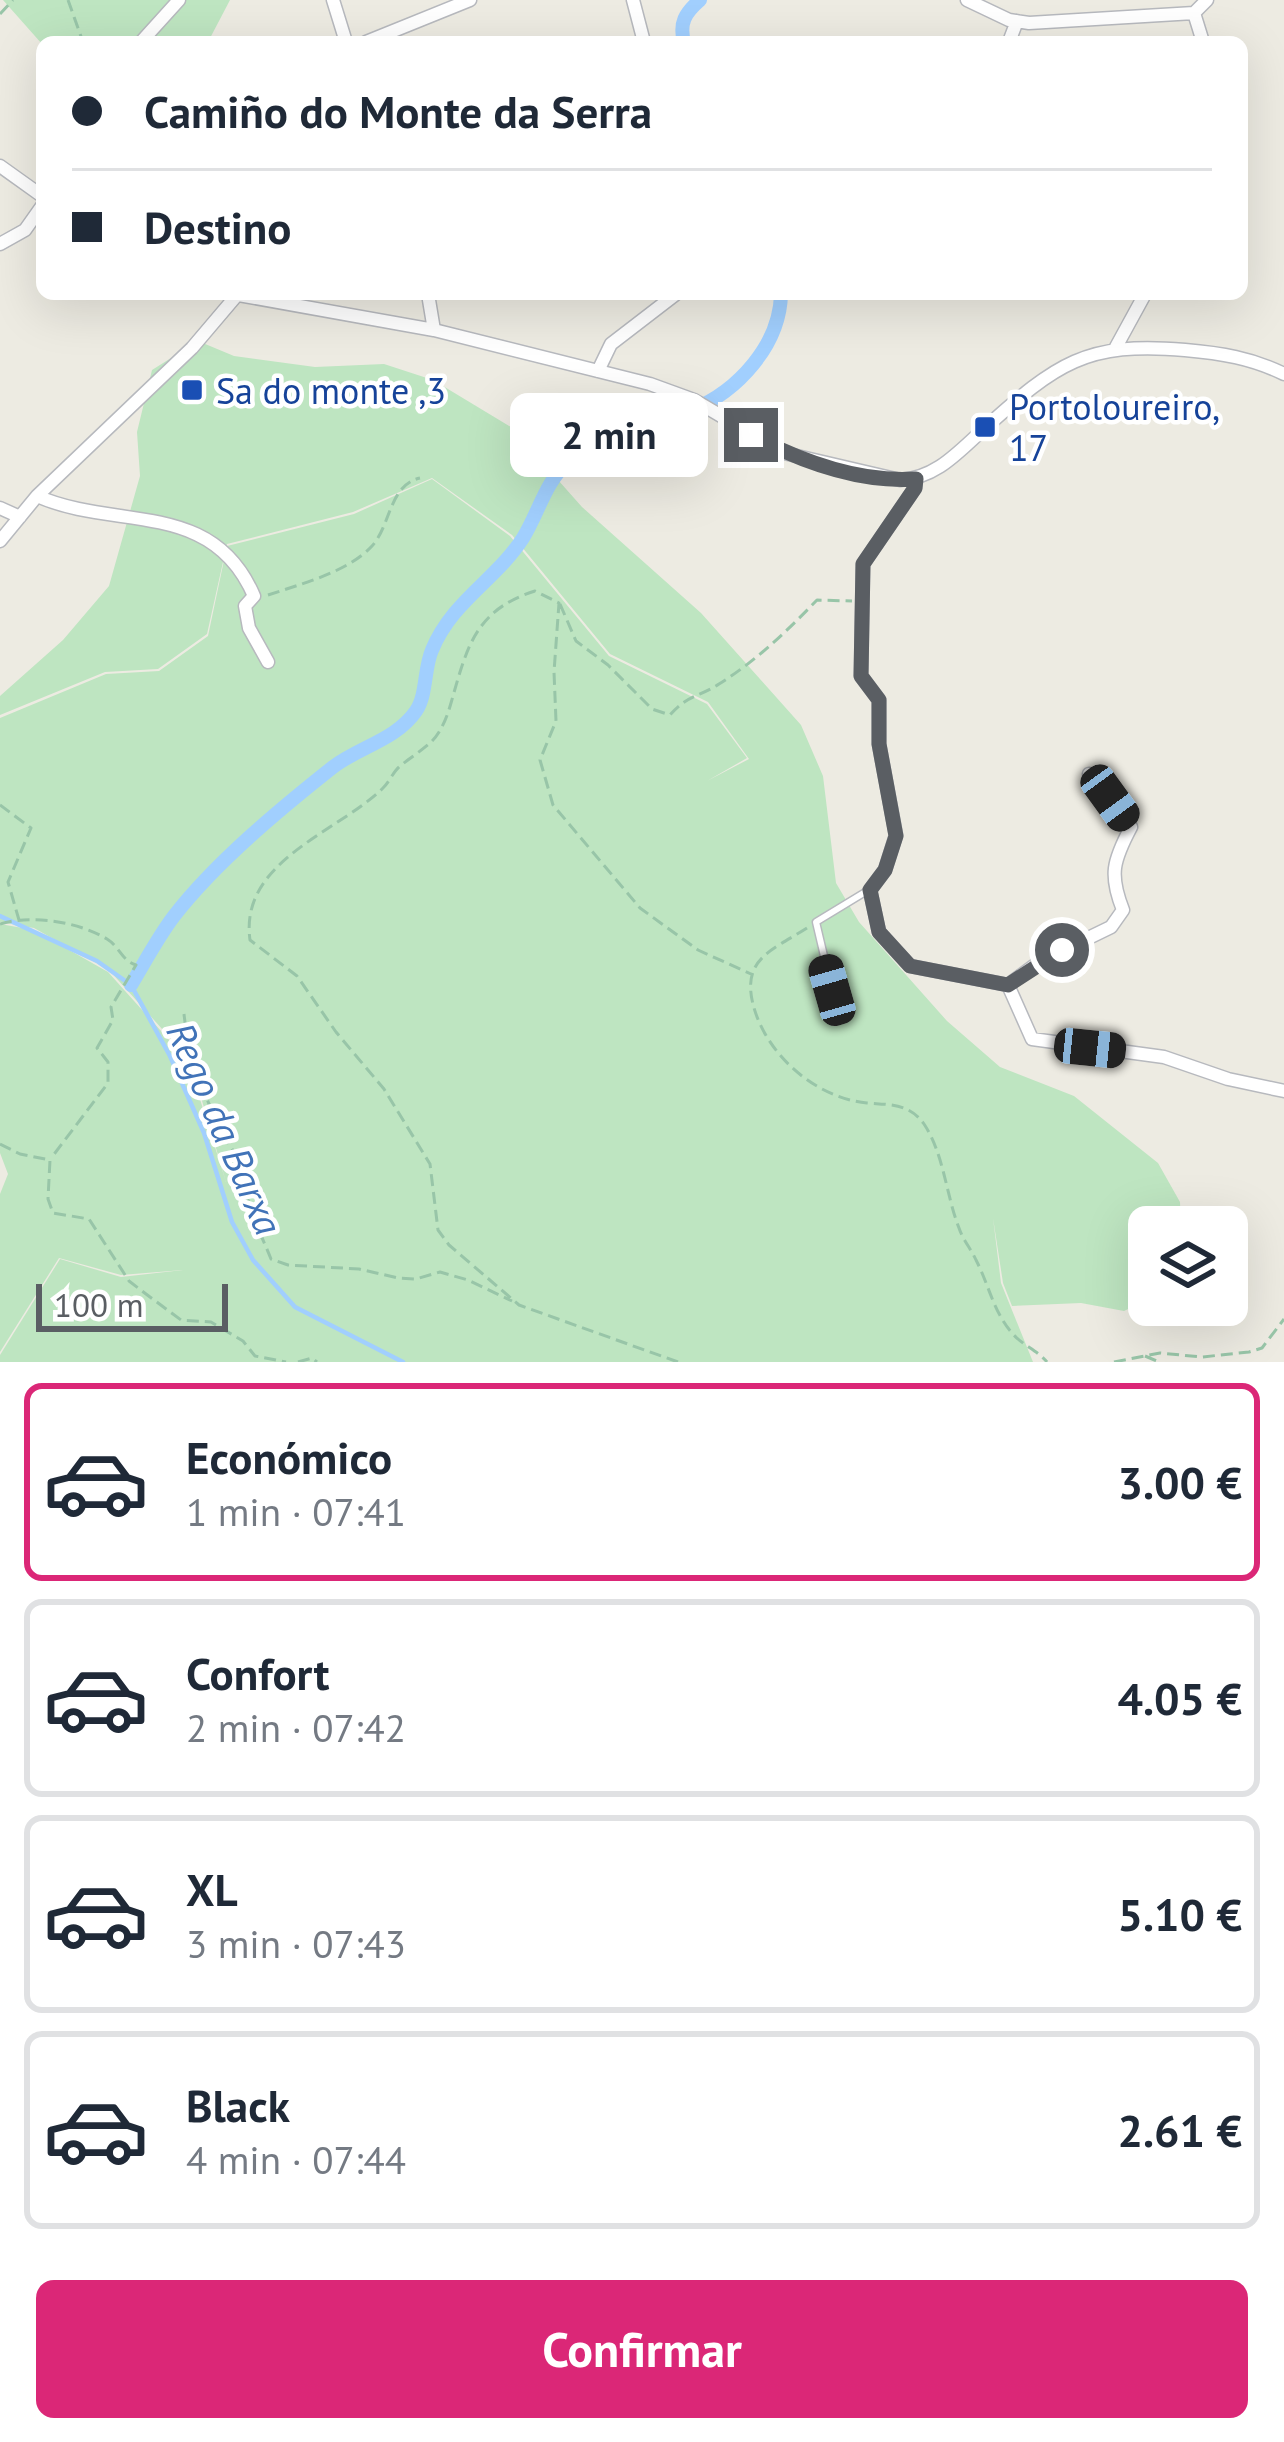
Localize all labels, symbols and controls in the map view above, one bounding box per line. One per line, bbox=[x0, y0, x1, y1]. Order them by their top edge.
text: Camiño do Monte da Serra bbox=[144, 82, 652, 140]
text: Destino bbox=[144, 198, 291, 256]
place label: Sa do monte ,3 bbox=[216, 367, 446, 414]
marker: Sa do monte ,3 bbox=[179, 377, 205, 403]
place label: Portoloureiro, 17 bbox=[1009, 383, 1220, 471]
callout: 2 min bbox=[511, 393, 709, 477]
route end bbox=[724, 408, 778, 462]
text: 2 min bbox=[561, 409, 657, 460]
marker: Portoloureiro, 17 bbox=[972, 414, 998, 440]
car bbox=[1074, 758, 1146, 838]
route start bbox=[1035, 923, 1089, 977]
car bbox=[805, 950, 859, 1030]
water label: Rego da Barxa bbox=[155, 1014, 295, 1242]
car bbox=[1052, 1026, 1128, 1070]
map controls bbox=[1128, 1206, 1248, 1326]
button: layers bbox=[1128, 1206, 1248, 1326]
scale bar bbox=[36, 1278, 228, 1331]
text: 100 m bbox=[54, 1283, 144, 1326]
icon: car bbox=[42, 1428, 150, 1536]
text: Económico bbox=[186, 1428, 392, 1486]
text: 3.00 € bbox=[1117, 1453, 1242, 1511]
text: 1 min · 07:41 bbox=[186, 1486, 406, 1537]
icon: car bbox=[42, 1644, 150, 1752]
text: Confort bbox=[186, 1644, 329, 1702]
text: 4.05 € bbox=[1117, 1669, 1242, 1727]
text: 2 min · 07:42 bbox=[186, 1702, 406, 1753]
icon: car bbox=[42, 1860, 150, 1968]
text: XL bbox=[186, 1860, 238, 1918]
text: 5.10 € bbox=[1117, 1885, 1242, 1943]
text: 3 min · 07:43 bbox=[186, 1918, 406, 1969]
icon: car bbox=[42, 2076, 150, 2184]
text: Black bbox=[186, 2076, 290, 2134]
text: 2.61 € bbox=[1117, 2101, 1242, 2159]
text: 4 min · 07:44 bbox=[186, 2134, 406, 2185]
button: Confirmar bbox=[36, 2280, 1248, 2418]

